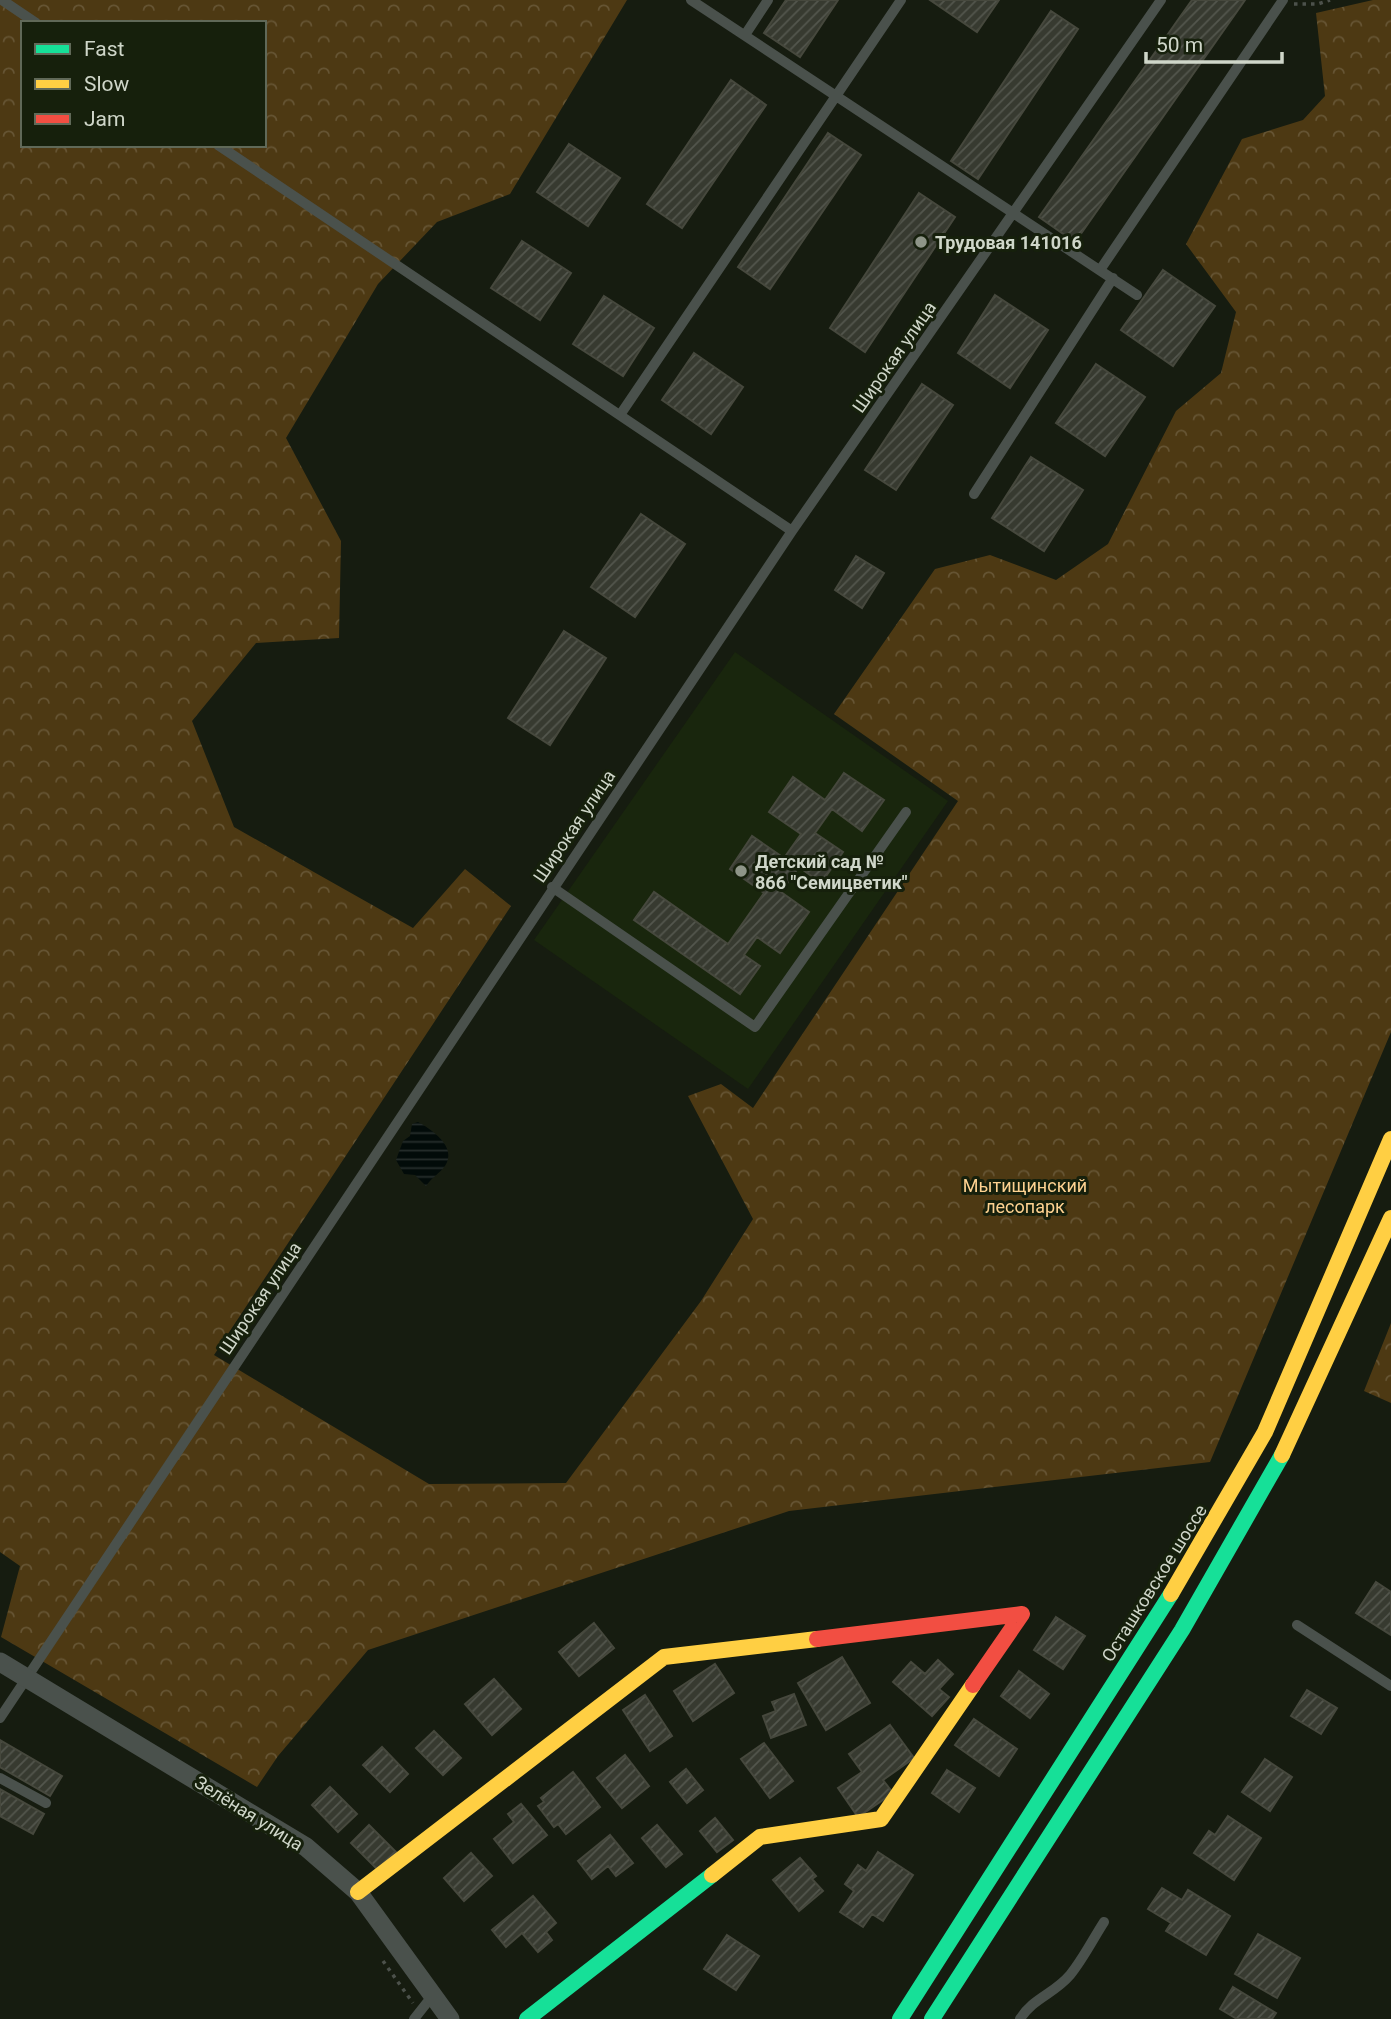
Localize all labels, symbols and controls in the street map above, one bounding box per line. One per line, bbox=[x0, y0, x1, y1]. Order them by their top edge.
legend bbox=[21, 21, 266, 147]
scale bar bbox=[1146, 21, 1282, 65]
text: 50 m bbox=[1156, 33, 1203, 57]
text: Fast bbox=[84, 37, 125, 61]
text: Slow bbox=[84, 72, 130, 96]
text: Jam bbox=[84, 107, 125, 131]
place label: Трудовая 141016 bbox=[935, 232, 1082, 253]
marker: Трудовая 141016 bbox=[913, 234, 929, 250]
street label: Широкая улица bbox=[848, 297, 940, 417]
street label: Широкая улица bbox=[529, 766, 619, 886]
place label: Детский сад № 866 "Семицветик" bbox=[755, 851, 908, 893]
marker: Детский сад № 866 "Семицветик" bbox=[733, 863, 749, 879]
park label: Мытищинский лесопарк bbox=[963, 1175, 1087, 1217]
street label: Широкая улица bbox=[215, 1238, 305, 1358]
street label: Осташковское шоссе bbox=[1097, 1501, 1211, 1665]
street label: Зелёная улица bbox=[191, 1771, 307, 1855]

